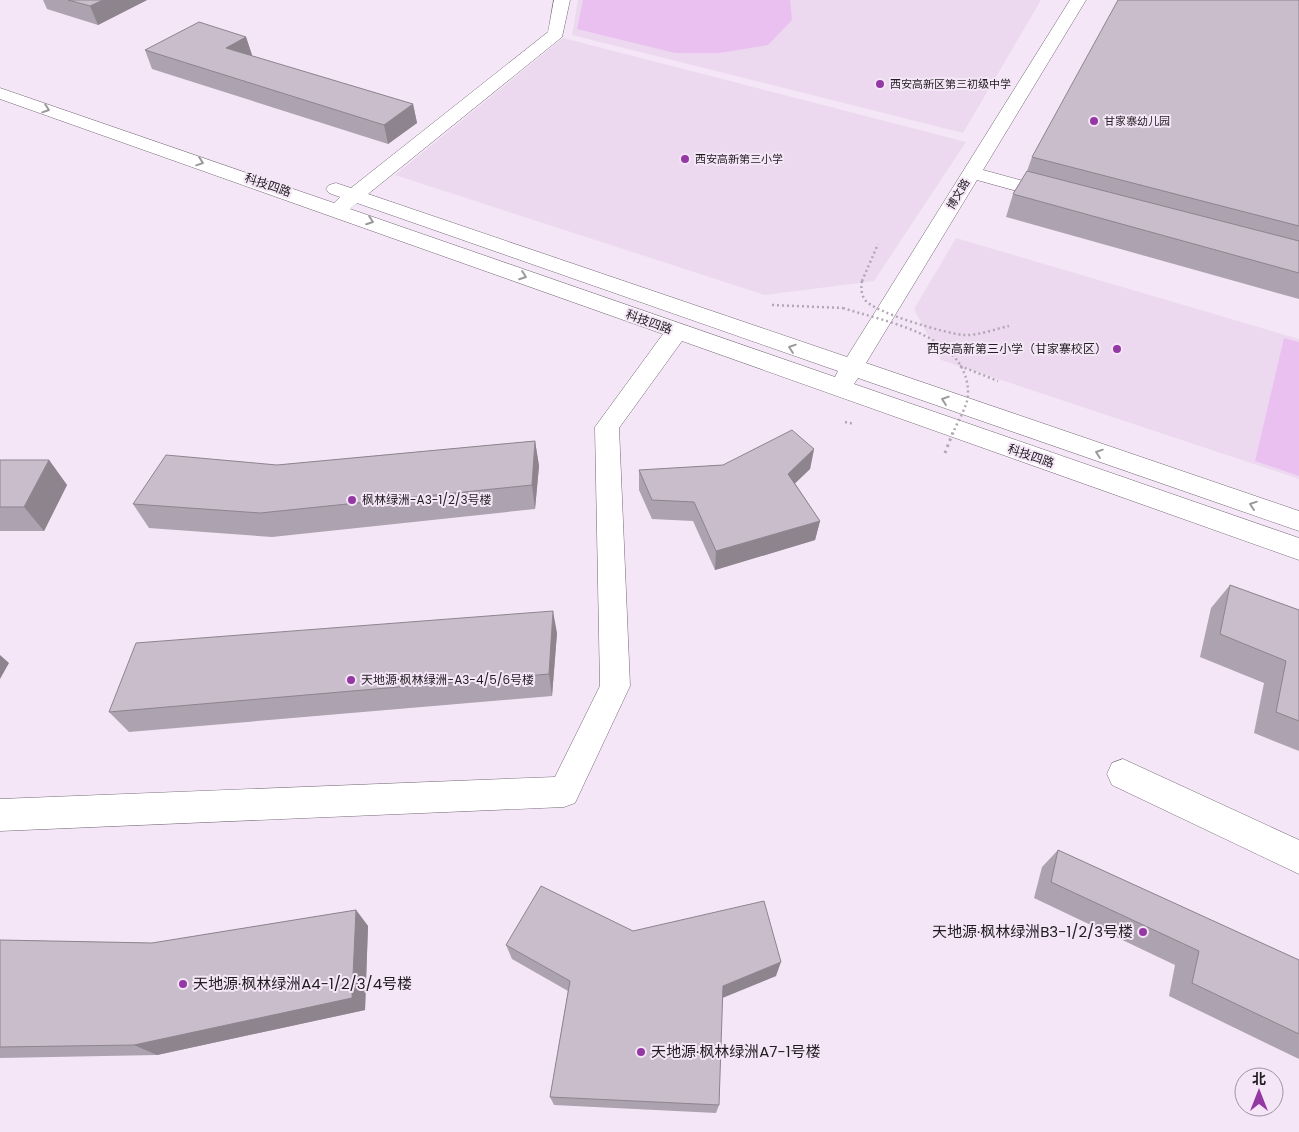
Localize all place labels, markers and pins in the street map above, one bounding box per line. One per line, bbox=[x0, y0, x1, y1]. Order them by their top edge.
place label: 西安高新区第三初级中学 bbox=[890, 76, 1011, 92]
marker: 西安高新区第三初级中学 bbox=[874, 78, 886, 90]
place label: 甘家寨幼儿园 bbox=[1104, 113, 1170, 129]
marker: 甘家寨幼儿园 bbox=[1088, 115, 1100, 127]
place label: 西安高新第三小学 bbox=[695, 151, 783, 167]
marker: 西安高新第三小学 bbox=[679, 153, 691, 165]
place label: 西安高新第三小学（甘家寨校区） bbox=[927, 340, 1107, 357]
marker: 西安高新第三小学（甘家寨校区） bbox=[1111, 343, 1123, 355]
place label: 枫林绿洲-A3-1/2/3号楼 bbox=[362, 491, 492, 508]
marker: 枫林绿洲-A3-1/2/3号楼 bbox=[346, 494, 358, 506]
place label: 天地源·枫林绿洲-A3-4/5/6号楼 bbox=[361, 671, 534, 688]
marker: 天地源·枫林绿洲-A3-4/5/6号楼 bbox=[345, 674, 357, 686]
place label: 天地源·枫林绿洲B3-1/2/3号楼 bbox=[932, 921, 1133, 942]
marker: 天地源·枫林绿洲B3-1/2/3号楼 bbox=[1137, 926, 1149, 938]
place label: 天地源·枫林绿洲A4-1/2/3/4号楼 bbox=[193, 973, 412, 994]
marker: 天地源·枫林绿洲A4-1/2/3/4号楼 bbox=[177, 978, 189, 990]
place label: 天地源·枫林绿洲A7-1号楼 bbox=[651, 1041, 821, 1062]
marker: 天地源·枫林绿洲A7-1号楼 bbox=[635, 1046, 647, 1058]

